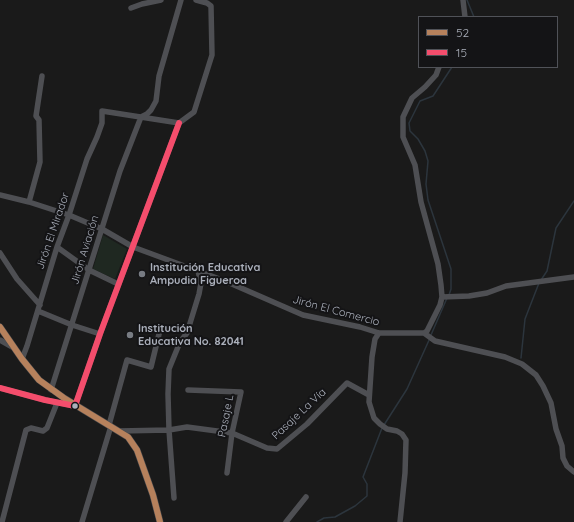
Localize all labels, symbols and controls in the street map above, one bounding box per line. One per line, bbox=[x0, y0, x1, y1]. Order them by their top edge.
legend bbox=[418, 16, 558, 68]
text: 52 bbox=[456, 25, 469, 40]
text: 15 bbox=[456, 45, 467, 60]
street label: Jirón El Mirador bbox=[34, 191, 72, 271]
street label: Jirón Aviación bbox=[68, 214, 102, 286]
place label: Institución Educativa Ampudia Figueroa bbox=[150, 261, 260, 287]
marker: Institución Educativa Ampudia Figueroa bbox=[137, 269, 147, 279]
street label: Jirón El Comercio bbox=[291, 293, 381, 329]
place label: Institución Educativa No. 82041 bbox=[138, 322, 244, 348]
marker: Institución Educativa No. 82041 bbox=[125, 330, 135, 340]
street label: Pasaje La Vía bbox=[269, 386, 329, 442]
street label: Pasaje L bbox=[215, 394, 237, 438]
unlabelled marker bbox=[70, 401, 80, 411]

